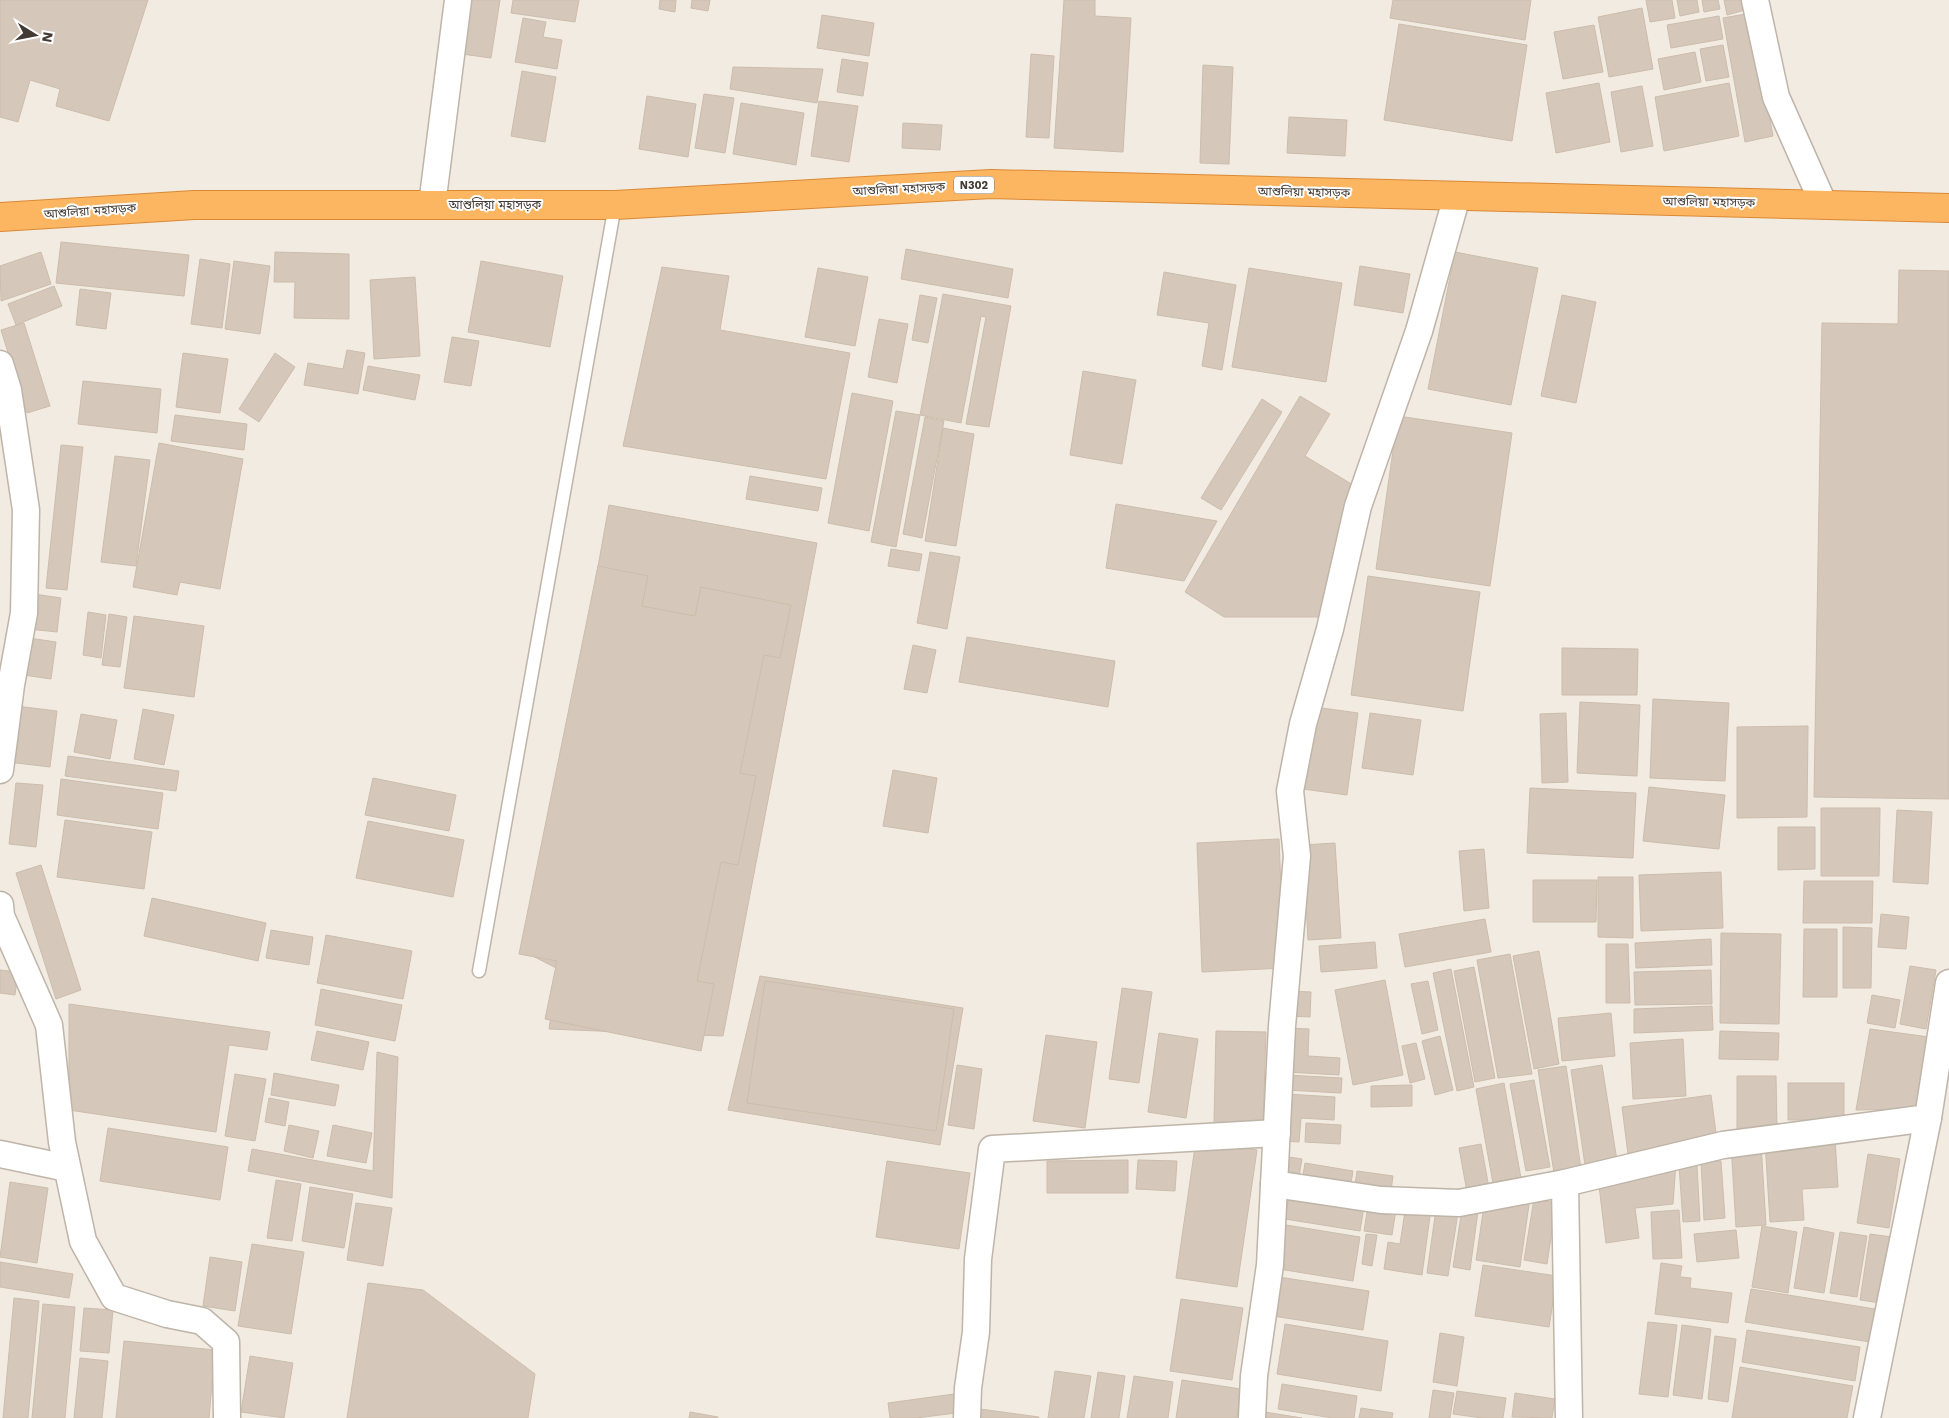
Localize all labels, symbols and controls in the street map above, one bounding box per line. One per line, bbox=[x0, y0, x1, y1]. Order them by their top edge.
north arrow bbox=[10, 10, 60, 60]
text: N bbox=[39, 31, 57, 44]
road number: N302 bbox=[954, 176, 994, 194]
street label: আশুলিয়া মহাসড়ক bbox=[851, 179, 946, 198]
street label: আশুলিয়া মহাসড়ক bbox=[1257, 183, 1351, 200]
street label: আশুলিয়া মহাসড়ক bbox=[1662, 193, 1756, 210]
street label: আশুলিয়া মহাসড়ক bbox=[448, 197, 542, 212]
street label: আশুলিয়া মহাসড়ক bbox=[42, 200, 137, 221]

